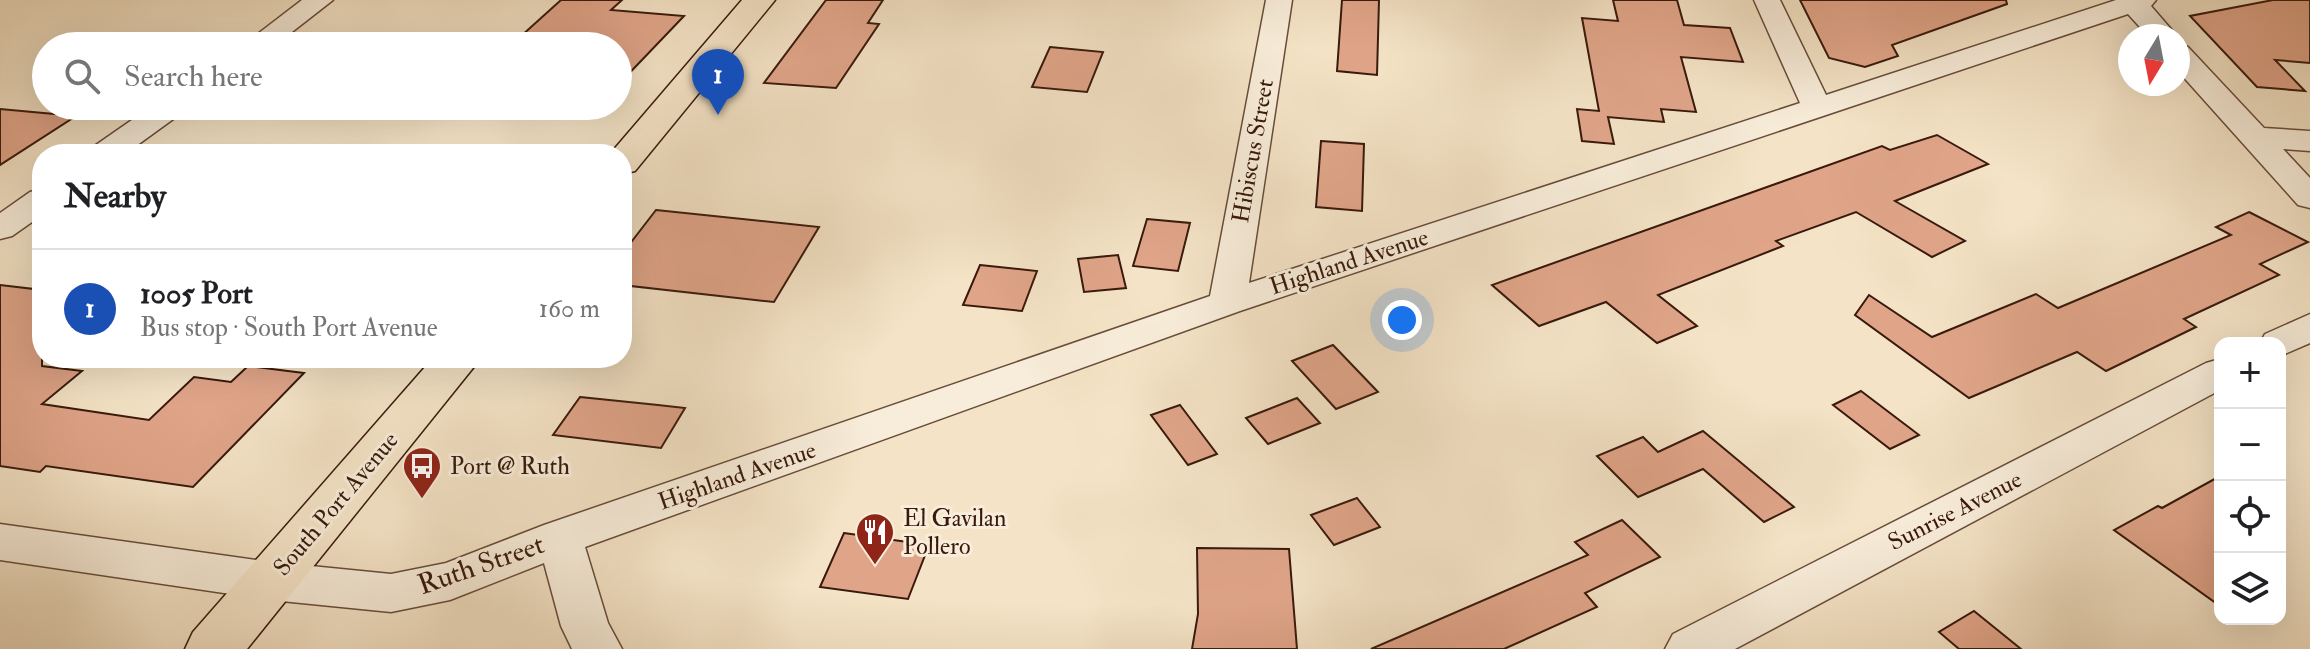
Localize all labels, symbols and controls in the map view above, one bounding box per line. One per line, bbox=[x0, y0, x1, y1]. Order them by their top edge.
north arrow bbox=[2118, 24, 2190, 96]
search box bbox=[32, 32, 632, 120]
pin: 1 bbox=[692, 49, 744, 115]
icon: search bbox=[60, 54, 104, 98]
text: Search here bbox=[124, 58, 263, 95]
street label: Hibiscus Street bbox=[1225, 76, 1281, 225]
text: Nearby bbox=[64, 175, 166, 218]
street label: Highland Avenue bbox=[1266, 222, 1432, 302]
text: 1005 Port bbox=[140, 275, 253, 312]
text: 1 bbox=[85, 293, 95, 325]
text: 160 m bbox=[539, 293, 600, 325]
your location bbox=[1382, 300, 1422, 340]
text: Bus stop · South Port Avenue bbox=[140, 312, 438, 344]
map controls bbox=[2214, 337, 2286, 625]
button: + bbox=[2214, 337, 2286, 409]
button: − bbox=[2214, 409, 2286, 481]
street label: South Port Avenue bbox=[267, 426, 405, 582]
street label: Highland Avenue bbox=[654, 434, 820, 518]
bus stop icon: Port @ Ruth bbox=[401, 445, 443, 500]
place label: Port @ Ruth bbox=[450, 451, 570, 482]
street label: Sunrise Avenue bbox=[1883, 464, 2027, 558]
button: locate bbox=[2214, 481, 2286, 553]
place label: El Gavilan Pollero bbox=[903, 503, 1006, 562]
restaurant icon: El Gavilan Pollero bbox=[854, 511, 896, 566]
street label: Ruth Street bbox=[413, 527, 549, 603]
button: layers bbox=[2214, 553, 2286, 625]

